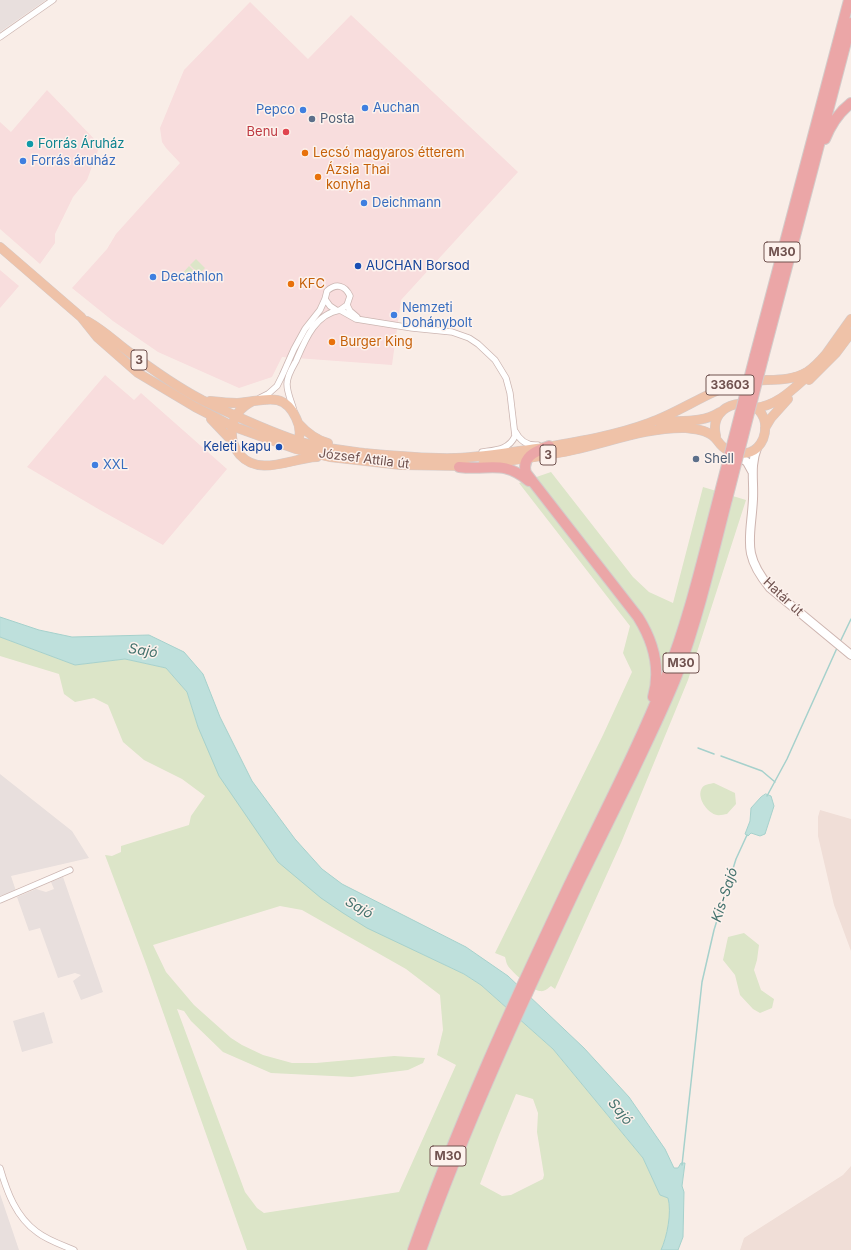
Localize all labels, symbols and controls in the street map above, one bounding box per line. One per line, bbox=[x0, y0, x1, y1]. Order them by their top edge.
place label: Auchan bbox=[373, 100, 420, 116]
place label: Pepco bbox=[256, 102, 295, 118]
marker: Auchan bbox=[360, 103, 370, 113]
marker: Pepco bbox=[298, 105, 308, 115]
place label: Posta bbox=[320, 111, 355, 127]
marker: Posta bbox=[307, 114, 317, 124]
place label: Benu bbox=[247, 124, 278, 140]
marker: Benu bbox=[281, 127, 291, 137]
place label: Forrás Áruház bbox=[38, 136, 124, 152]
marker: Forrás Áruház bbox=[25, 139, 35, 149]
place label: Lecsó magyaros étterem bbox=[313, 145, 465, 161]
marker: Lecsó magyaros étterem bbox=[300, 148, 310, 158]
place label: Forrás áruház bbox=[31, 153, 116, 169]
marker: Forrás áruház bbox=[18, 156, 28, 166]
place label: Ázsia Thai konyha bbox=[326, 162, 390, 193]
marker: Ázsia Thai konyha bbox=[313, 172, 323, 182]
place label: Deichmann bbox=[372, 195, 441, 211]
marker: Deichmann bbox=[359, 198, 369, 208]
road number: M30 bbox=[764, 242, 800, 262]
place label: AUCHAN Borsod bbox=[366, 258, 470, 274]
marker: AUCHAN Borsod bbox=[353, 261, 363, 271]
place label: Decathlon bbox=[161, 269, 223, 285]
marker: Decathlon bbox=[148, 272, 158, 282]
place label: KFC bbox=[299, 276, 325, 292]
marker: KFC bbox=[286, 279, 296, 289]
place label: Nemzeti Dohánybolt bbox=[402, 300, 472, 331]
marker: Nemzeti Dohánybolt bbox=[389, 310, 399, 320]
place label: Burger King bbox=[340, 334, 413, 350]
marker: Burger King bbox=[327, 337, 337, 347]
road number: 3 bbox=[131, 350, 147, 370]
road number: 33603 bbox=[706, 375, 754, 395]
place label: Keleti kapu bbox=[203, 439, 271, 455]
marker: Keleti kapu bbox=[274, 442, 284, 452]
road number: 3 bbox=[540, 445, 556, 465]
street label: József Attila út bbox=[318, 446, 410, 472]
place label: Shell bbox=[704, 451, 734, 467]
marker: Shell bbox=[691, 454, 701, 464]
place label: XXL bbox=[103, 457, 128, 473]
marker: XXL bbox=[90, 460, 100, 470]
street label: Határ út bbox=[760, 575, 806, 619]
water label: Sajó bbox=[127, 640, 159, 662]
road number: M30 bbox=[663, 653, 699, 673]
water label: Kis-Sajó bbox=[708, 866, 742, 924]
water label: Sajó bbox=[342, 893, 376, 923]
water label: Sajó bbox=[604, 1095, 636, 1129]
road number: M30 bbox=[430, 1146, 466, 1166]

